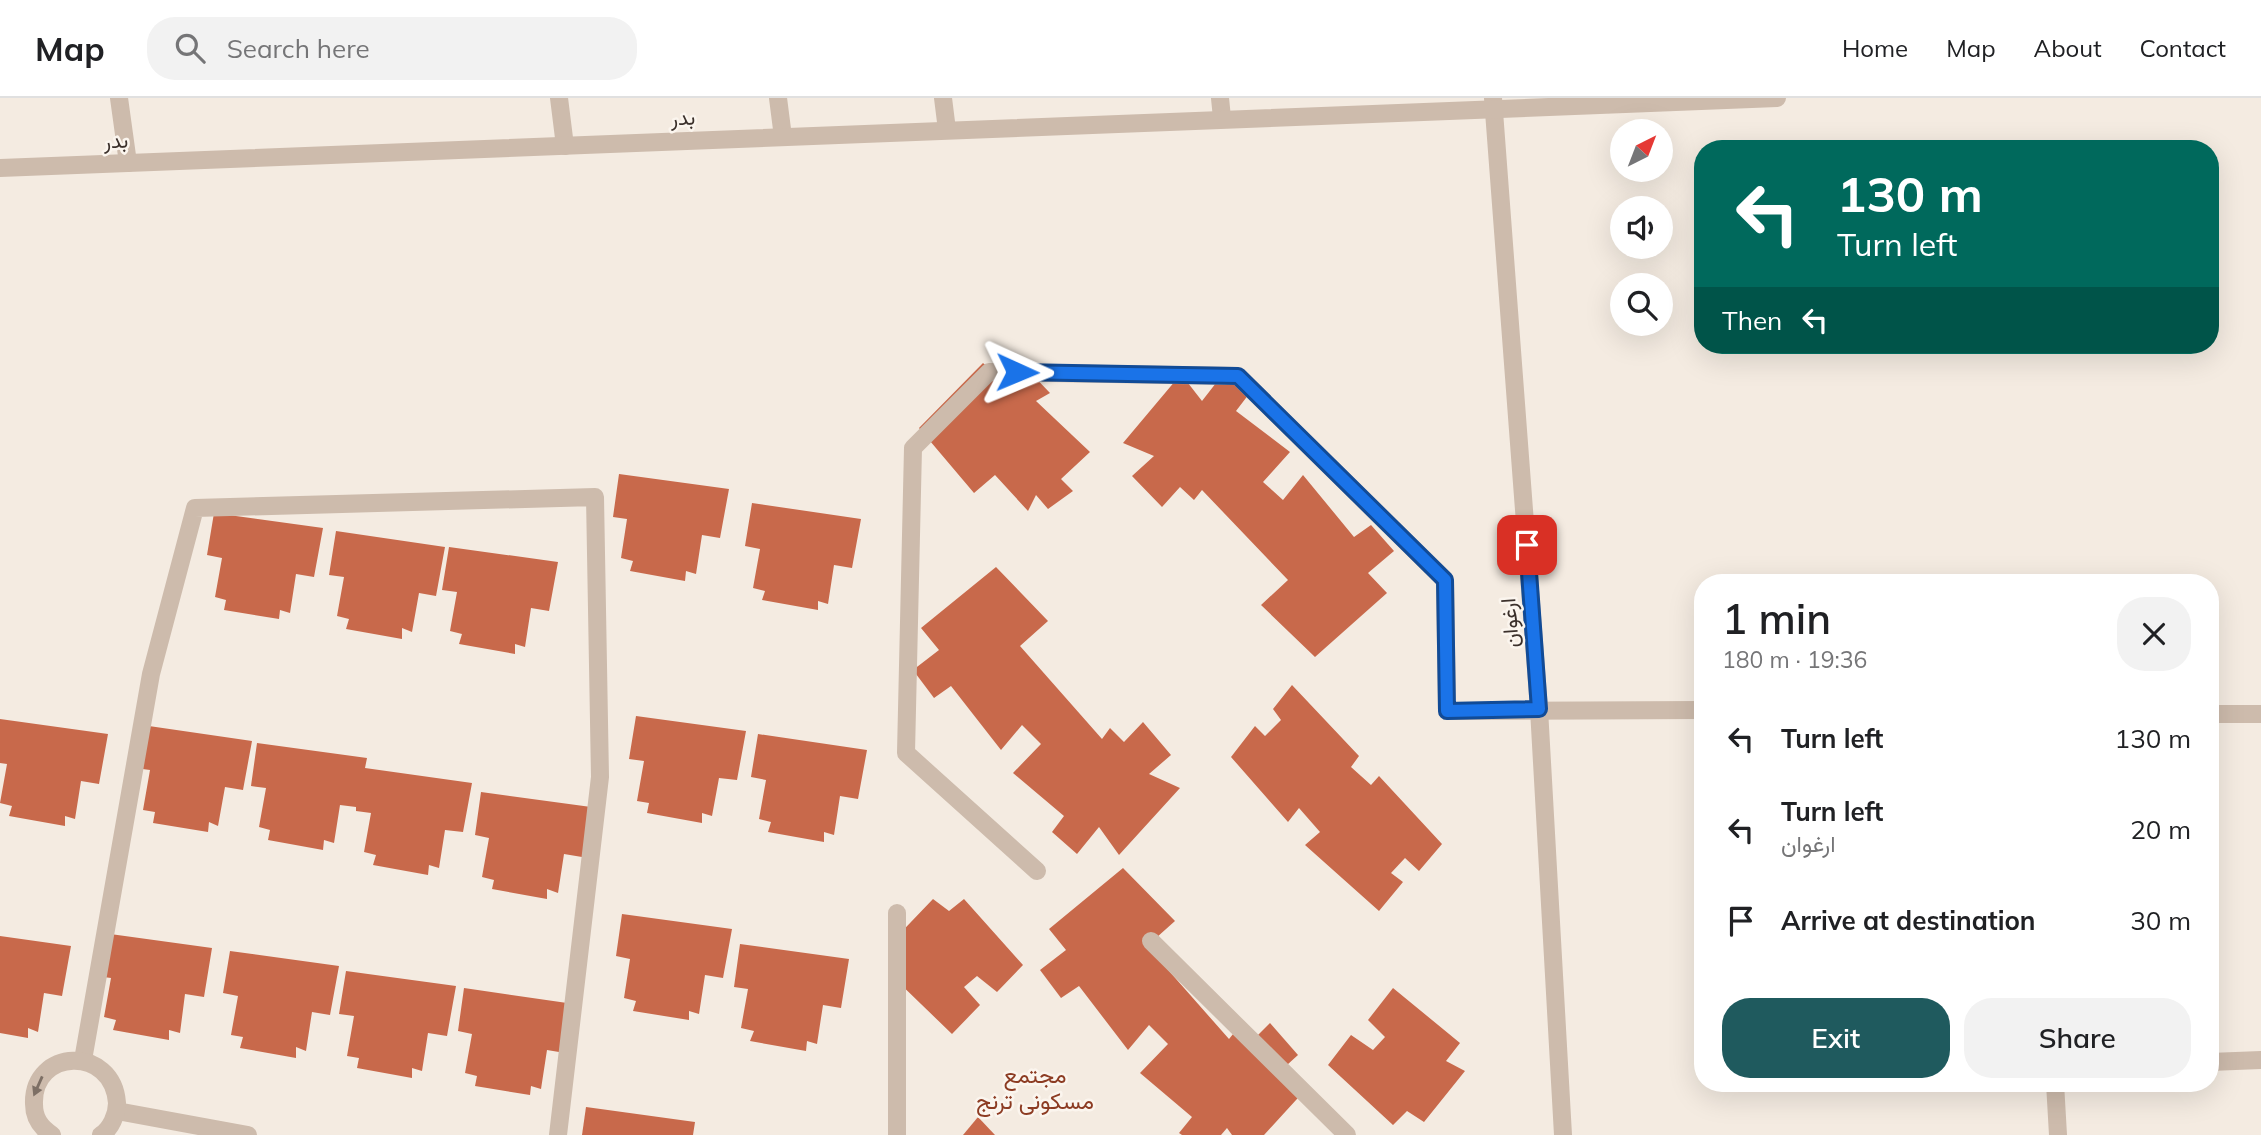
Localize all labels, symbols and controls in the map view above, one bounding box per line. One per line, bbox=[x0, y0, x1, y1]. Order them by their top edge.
search box bbox=[147, 17, 637, 80]
text: Map bbox=[35, 28, 105, 69]
icon: search bbox=[171, 29, 209, 67]
text: Search here bbox=[227, 32, 370, 65]
text: Home bbox=[1842, 33, 1908, 63]
text: Map bbox=[1946, 33, 1996, 63]
text: About bbox=[2034, 33, 2102, 63]
text: Contact bbox=[2140, 33, 2226, 63]
street label: بدر bbox=[669, 104, 696, 131]
north arrow bbox=[1610, 119, 1673, 182]
map controls bbox=[1610, 119, 1673, 336]
street label: بدر bbox=[102, 127, 129, 154]
text: 130 m bbox=[1837, 163, 1983, 224]
icon: left bbox=[1722, 168, 1813, 259]
button: sound bbox=[1610, 196, 1673, 259]
text: Turn left bbox=[1837, 224, 1957, 264]
button: search bbox=[1610, 273, 1673, 336]
icon: left bbox=[1796, 301, 1834, 339]
text: Then bbox=[1722, 304, 1782, 337]
position arrow bbox=[980, 335, 1054, 409]
pin bbox=[1497, 515, 1557, 575]
icon: arrive bbox=[1508, 526, 1546, 564]
text: 1 min bbox=[1722, 592, 1831, 645]
street label: ارغوان bbox=[1494, 597, 1525, 649]
button: close bbox=[2117, 597, 2191, 671]
text: 180 m · 19:36 bbox=[1722, 645, 1867, 674]
icon: left bbox=[1722, 720, 1760, 758]
text: Turn left bbox=[1781, 722, 1883, 755]
text: 130 m bbox=[2115, 722, 2191, 755]
text: Turn left bbox=[1781, 795, 1883, 828]
icon: left bbox=[1722, 811, 1760, 849]
text: 20 m bbox=[2130, 813, 2191, 846]
text: ارغوان bbox=[1781, 829, 1836, 858]
icon: arrive bbox=[1722, 902, 1760, 940]
text: Arrive at destination bbox=[1781, 904, 2036, 937]
text: 30 m bbox=[2130, 904, 2191, 937]
button: Exit bbox=[1722, 998, 1950, 1078]
button: Share bbox=[1964, 998, 2191, 1078]
district label: مجتمع مسکونی ترنج bbox=[976, 1060, 1094, 1117]
one-way arrow bbox=[33, 1076, 44, 1097]

